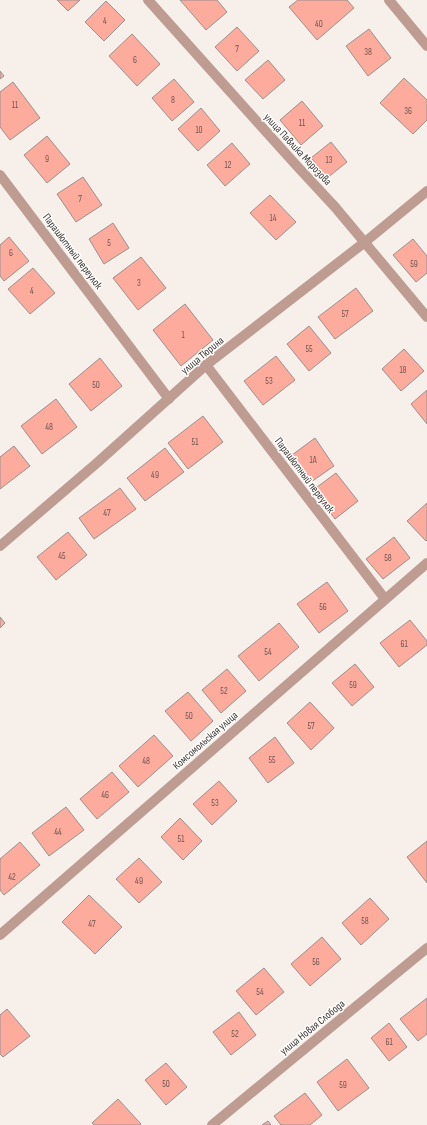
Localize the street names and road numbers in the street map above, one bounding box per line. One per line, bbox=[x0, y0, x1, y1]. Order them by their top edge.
street label: улица Павлика Морозова bbox=[261, 111, 334, 188]
street label: Парашютный переулок bbox=[40, 211, 106, 292]
street label: улица Тюрина bbox=[178, 334, 226, 377]
street label: Парашютный переулок bbox=[272, 435, 338, 516]
street label: Комсомольская улица bbox=[170, 709, 241, 772]
street label: улица Новая Слобода bbox=[277, 997, 347, 1058]

